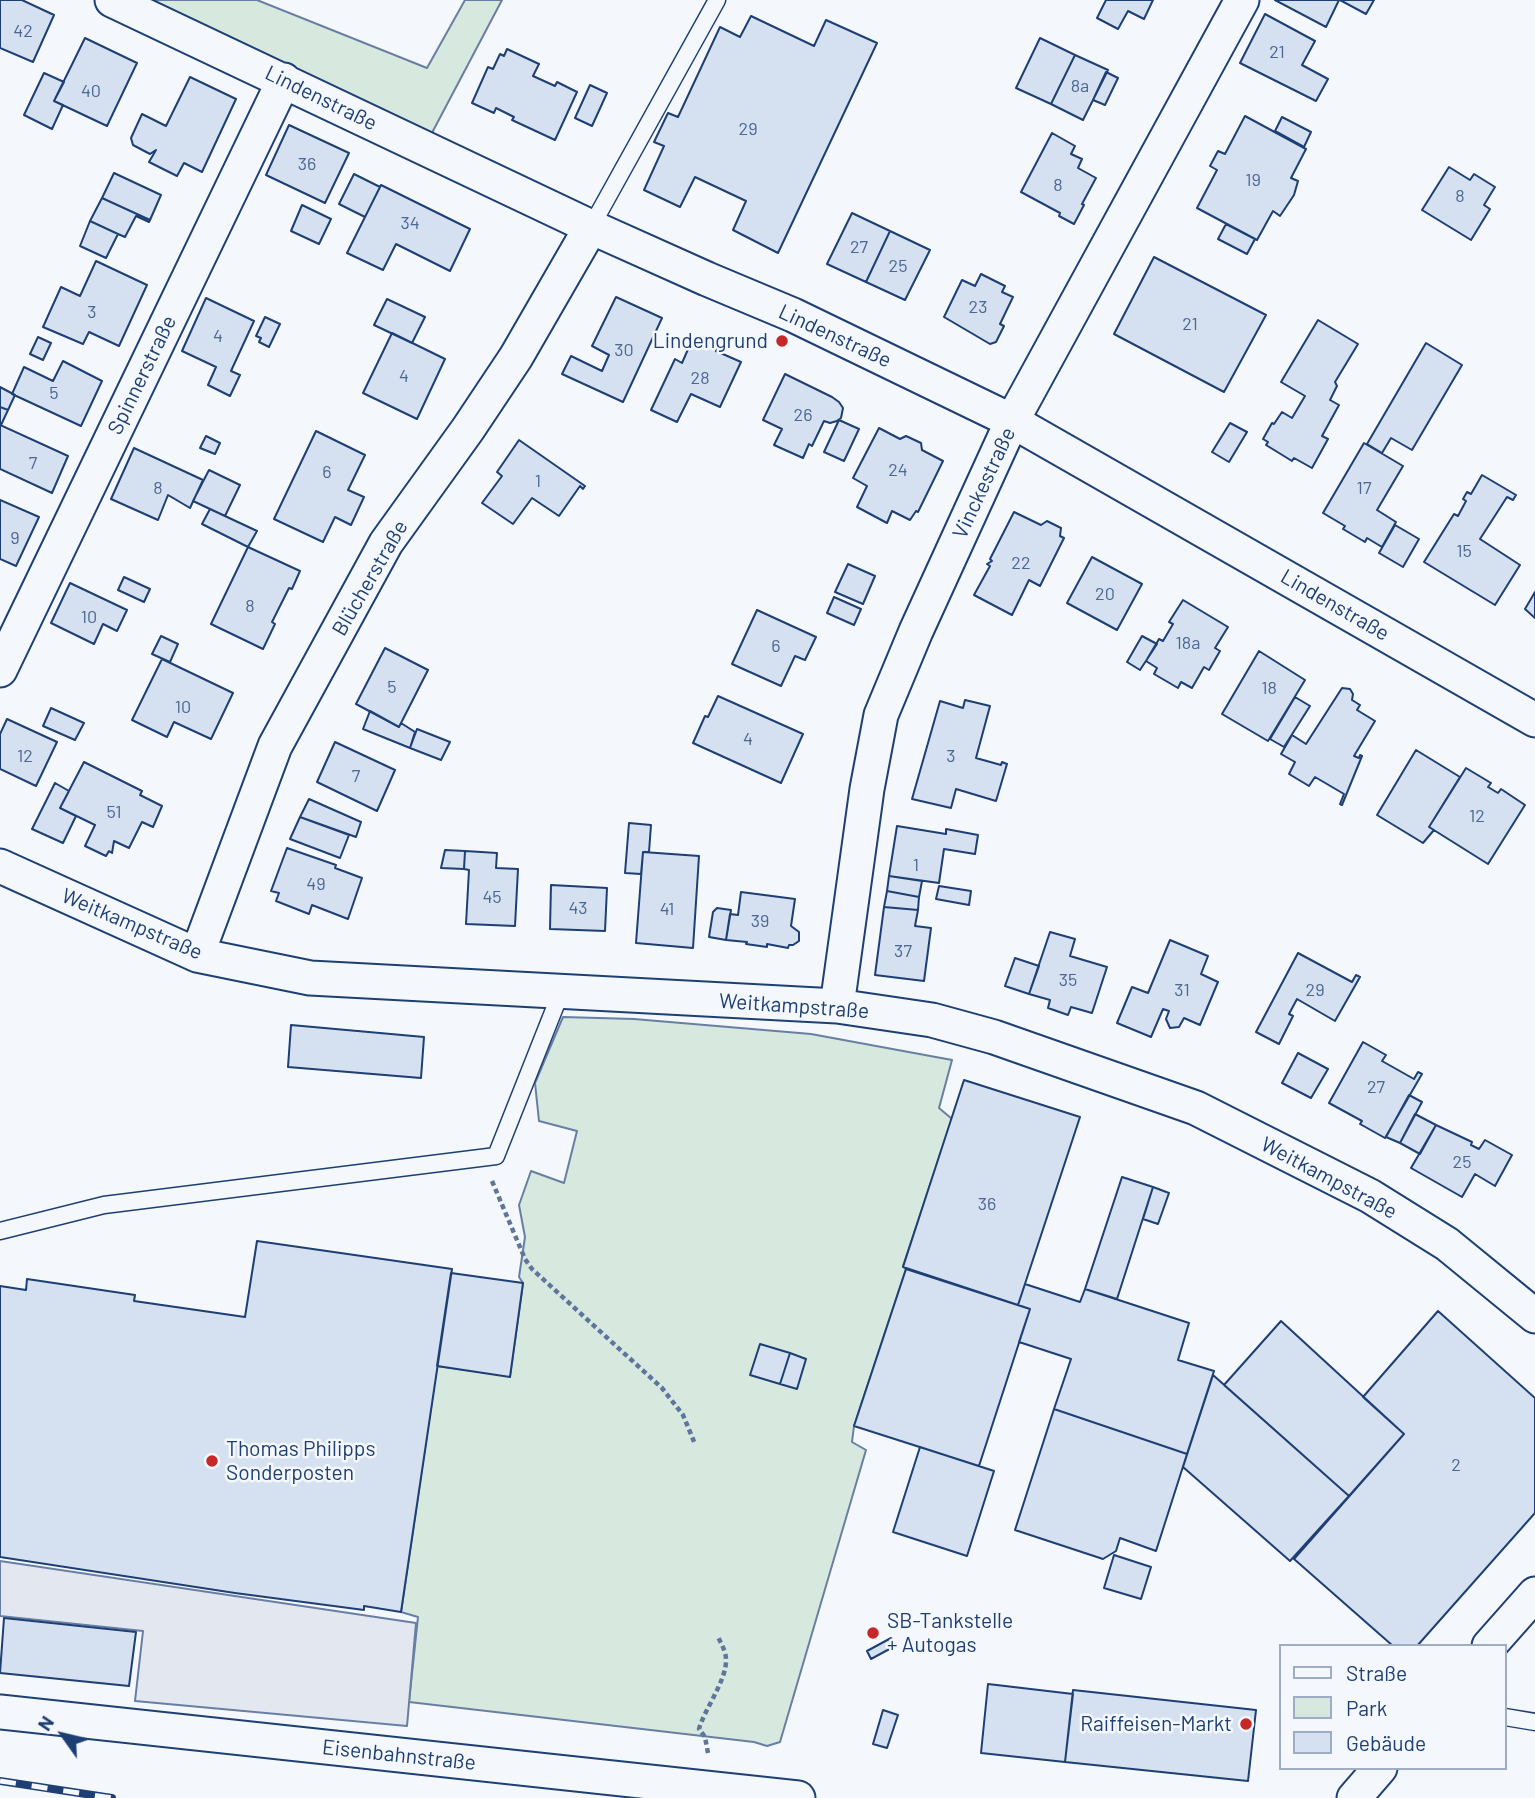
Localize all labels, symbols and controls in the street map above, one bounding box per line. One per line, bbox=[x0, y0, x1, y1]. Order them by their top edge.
house number: 42 bbox=[13, 20, 33, 42]
house number: 21 bbox=[1269, 41, 1285, 63]
street label: Lindenstraße bbox=[261, 60, 381, 136]
house number: 8a bbox=[1071, 75, 1089, 97]
house number: 40 bbox=[81, 80, 101, 102]
house number: 29 bbox=[738, 118, 758, 140]
house number: 36 bbox=[298, 153, 316, 175]
house number: 19 bbox=[1245, 169, 1261, 191]
house number: 8 bbox=[1053, 174, 1063, 196]
house number: 8 bbox=[1455, 185, 1465, 207]
house number: 34 bbox=[400, 212, 420, 234]
house number: 27 bbox=[850, 236, 868, 258]
house number: 25 bbox=[889, 255, 907, 277]
house number: 23 bbox=[969, 296, 987, 318]
street label: Lindenstraße bbox=[775, 299, 895, 373]
house number: 3 bbox=[87, 301, 97, 323]
street label: Spinnerstraße bbox=[102, 311, 182, 439]
house number: 21 bbox=[1182, 313, 1198, 335]
house number: 4 bbox=[213, 325, 223, 347]
place label: Lindengrund bbox=[653, 328, 768, 354]
marker: Lindengrund bbox=[774, 333, 790, 349]
house number: 30 bbox=[614, 339, 634, 361]
house number: 4 bbox=[399, 365, 409, 387]
house number: 28 bbox=[690, 367, 710, 389]
house number: 5 bbox=[49, 382, 59, 404]
house number: 26 bbox=[794, 404, 812, 426]
street label: Vinckestraße bbox=[947, 423, 1021, 543]
house number: 7 bbox=[29, 452, 37, 474]
house number: 24 bbox=[888, 459, 908, 481]
house number: 6 bbox=[322, 461, 332, 483]
house number: 1 bbox=[535, 470, 541, 492]
house number: 8 bbox=[153, 477, 163, 499]
house number: 17 bbox=[1357, 477, 1371, 499]
street label: Blücherstraße bbox=[327, 516, 413, 640]
house number: 9 bbox=[10, 527, 20, 549]
house number: 15 bbox=[1456, 540, 1472, 562]
house number: 22 bbox=[1011, 552, 1031, 574]
street label: Lindenstraße bbox=[1276, 564, 1394, 646]
house number: 20 bbox=[1095, 583, 1115, 605]
house number: 8 bbox=[245, 595, 255, 617]
house number: 10 bbox=[81, 606, 97, 628]
house number: 18a bbox=[1176, 632, 1200, 654]
house number: 6 bbox=[771, 635, 781, 657]
house number: 5 bbox=[387, 676, 397, 698]
house number: 18 bbox=[1261, 677, 1277, 699]
house number: 10 bbox=[175, 696, 191, 718]
house number: 4 bbox=[743, 728, 753, 750]
house number: 12 bbox=[17, 745, 33, 767]
house number: 3 bbox=[946, 745, 956, 767]
house number: 7 bbox=[352, 765, 360, 787]
house number: 51 bbox=[106, 801, 122, 823]
house number: 12 bbox=[1469, 805, 1485, 827]
house number: 1 bbox=[913, 854, 919, 876]
house number: 49 bbox=[306, 873, 326, 895]
street label: Weitkampstraße bbox=[58, 883, 206, 965]
house number: 45 bbox=[482, 886, 502, 908]
house number: 43 bbox=[568, 897, 588, 919]
house number: 41 bbox=[660, 898, 674, 920]
house number: 39 bbox=[751, 910, 769, 932]
house number: 37 bbox=[894, 940, 912, 962]
house number: 35 bbox=[1059, 969, 1077, 991]
house number: 31 bbox=[1174, 979, 1190, 1001]
house number: 29 bbox=[1305, 979, 1325, 1001]
street label: Weitkampstraße bbox=[718, 988, 870, 1024]
house number: 27 bbox=[1367, 1076, 1385, 1098]
street label: Weitkampstraße bbox=[1257, 1132, 1401, 1224]
house number: 25 bbox=[1453, 1151, 1471, 1173]
house number: 36 bbox=[978, 1193, 996, 1215]
place label: Thomas Philipps Sonderposten bbox=[226, 1436, 376, 1486]
marker: Thomas Philipps Sonderposten bbox=[204, 1453, 220, 1469]
house number: 2 bbox=[1451, 1454, 1461, 1476]
place label: SB-Tankstelle + Autogas bbox=[887, 1608, 1013, 1658]
marker: SB-Tankstelle + Autogas bbox=[865, 1625, 881, 1641]
legend bbox=[1280, 1644, 1507, 1770]
text: Straße bbox=[1346, 1660, 1407, 1685]
text: Park bbox=[1346, 1695, 1387, 1720]
north arrow bbox=[28, 1700, 98, 1770]
text: N bbox=[32, 1711, 58, 1735]
place label: Raiffeisen-Markt bbox=[1080, 1711, 1232, 1737]
marker: Raiffeisen-Markt bbox=[1238, 1716, 1254, 1732]
text: Gebäude bbox=[1346, 1730, 1426, 1755]
street label: Eisenbahnstraße bbox=[321, 1734, 477, 1776]

